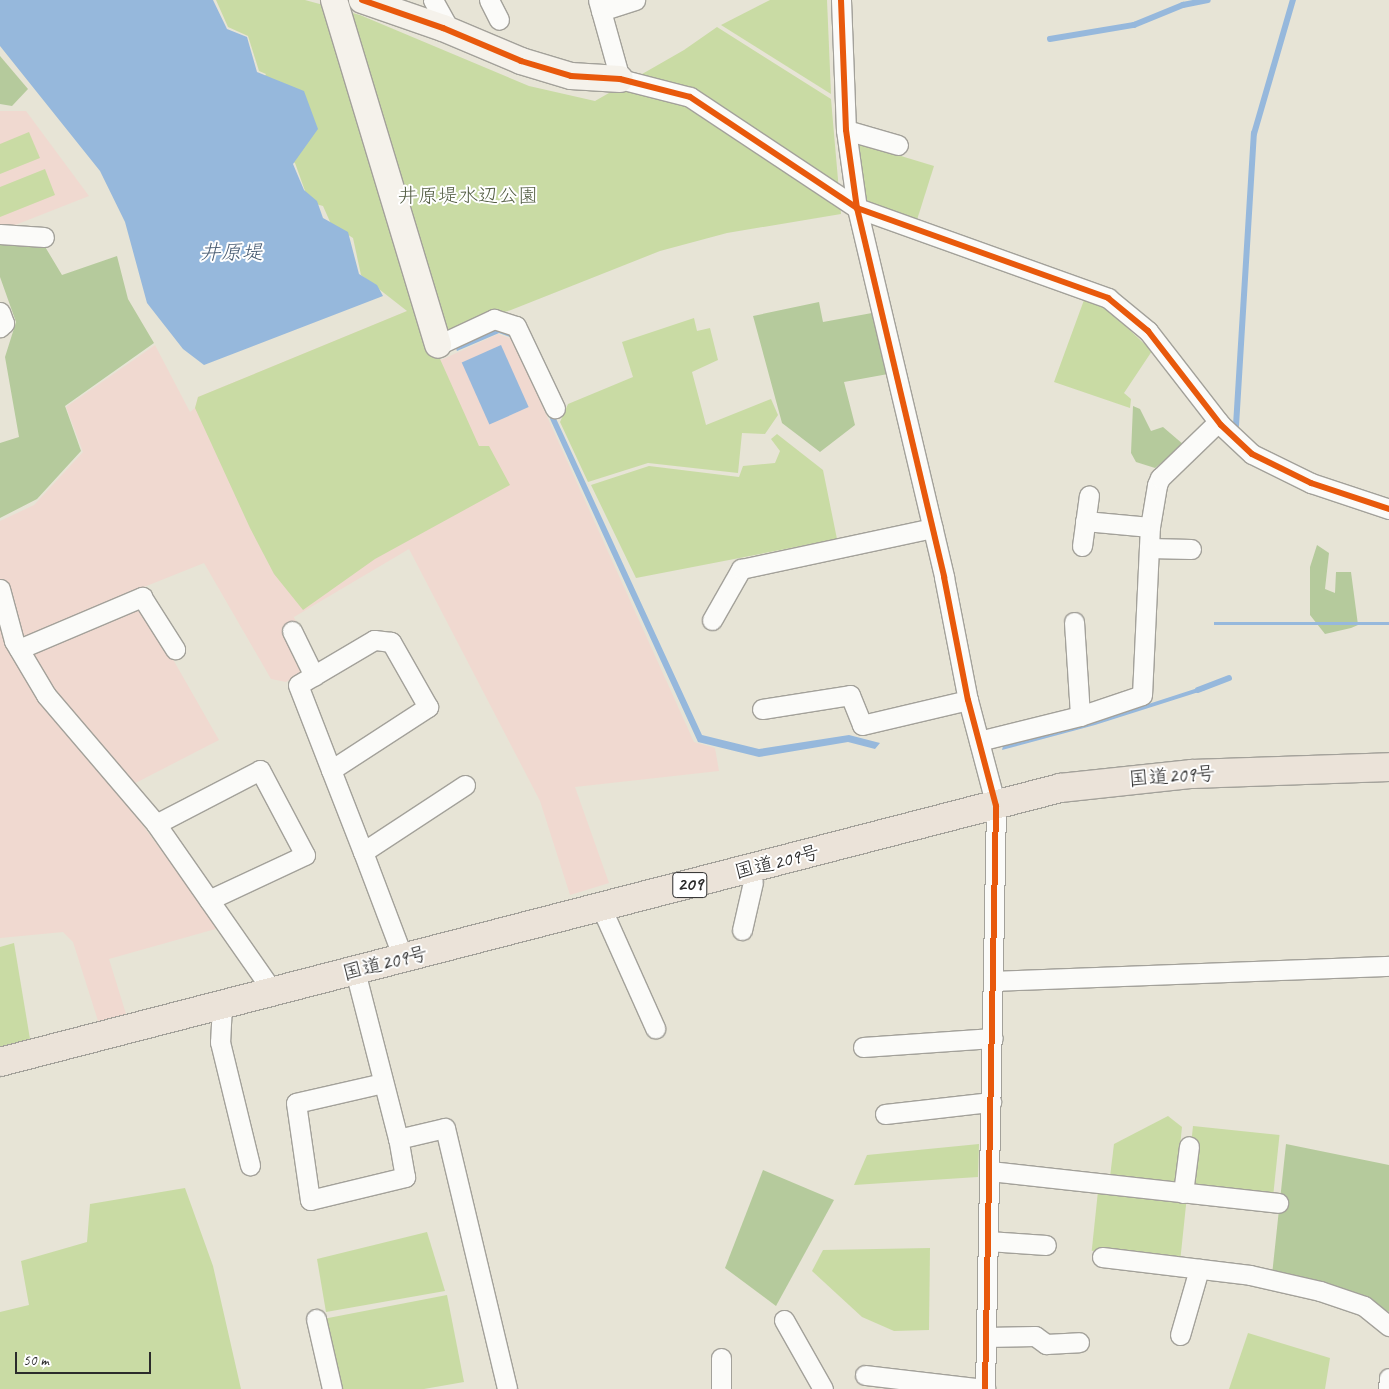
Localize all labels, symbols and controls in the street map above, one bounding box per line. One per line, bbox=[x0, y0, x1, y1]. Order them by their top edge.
park label: 井原堤水辺公園 bbox=[398, 183, 538, 207]
water label: 井原堤 bbox=[200, 239, 262, 265]
street label: 国道209号 bbox=[1128, 761, 1216, 791]
street label: 国道209号 bbox=[732, 840, 822, 884]
road number: 209 bbox=[671, 868, 709, 902]
street label: 国道209号 bbox=[340, 941, 430, 985]
scale bar bbox=[18, 1342, 154, 1374]
text: 50 m bbox=[23, 1351, 49, 1370]

